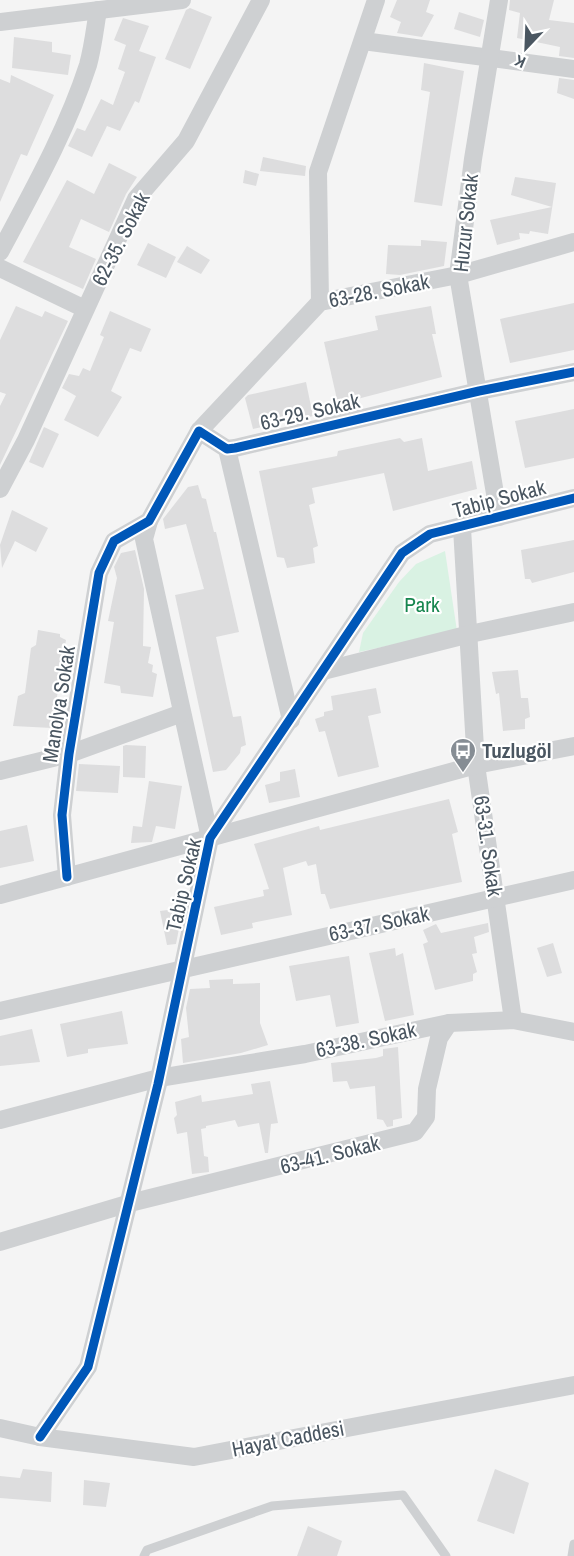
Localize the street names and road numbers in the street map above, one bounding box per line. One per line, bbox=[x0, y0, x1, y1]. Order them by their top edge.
street label: Huzur Sokak bbox=[446, 172, 485, 273]
street label: 62-35. Sokak bbox=[85, 187, 157, 291]
street label: 63-28. Sokak bbox=[326, 267, 432, 314]
street label: 63-29. Sokak bbox=[257, 386, 363, 437]
street label: Tabip Sokak bbox=[449, 472, 549, 525]
street label: Manolya Sokak bbox=[35, 643, 82, 764]
street label: 63-31. Sokak bbox=[467, 794, 510, 899]
street label: Tabip Sokak bbox=[159, 835, 208, 934]
street label: 63-37. Sokak bbox=[326, 899, 432, 948]
street label: 63-38. Sokak bbox=[313, 1015, 419, 1064]
street label: 63-41. Sokak bbox=[277, 1128, 383, 1181]
street label: Hayat Caddesi bbox=[229, 1413, 347, 1464]

